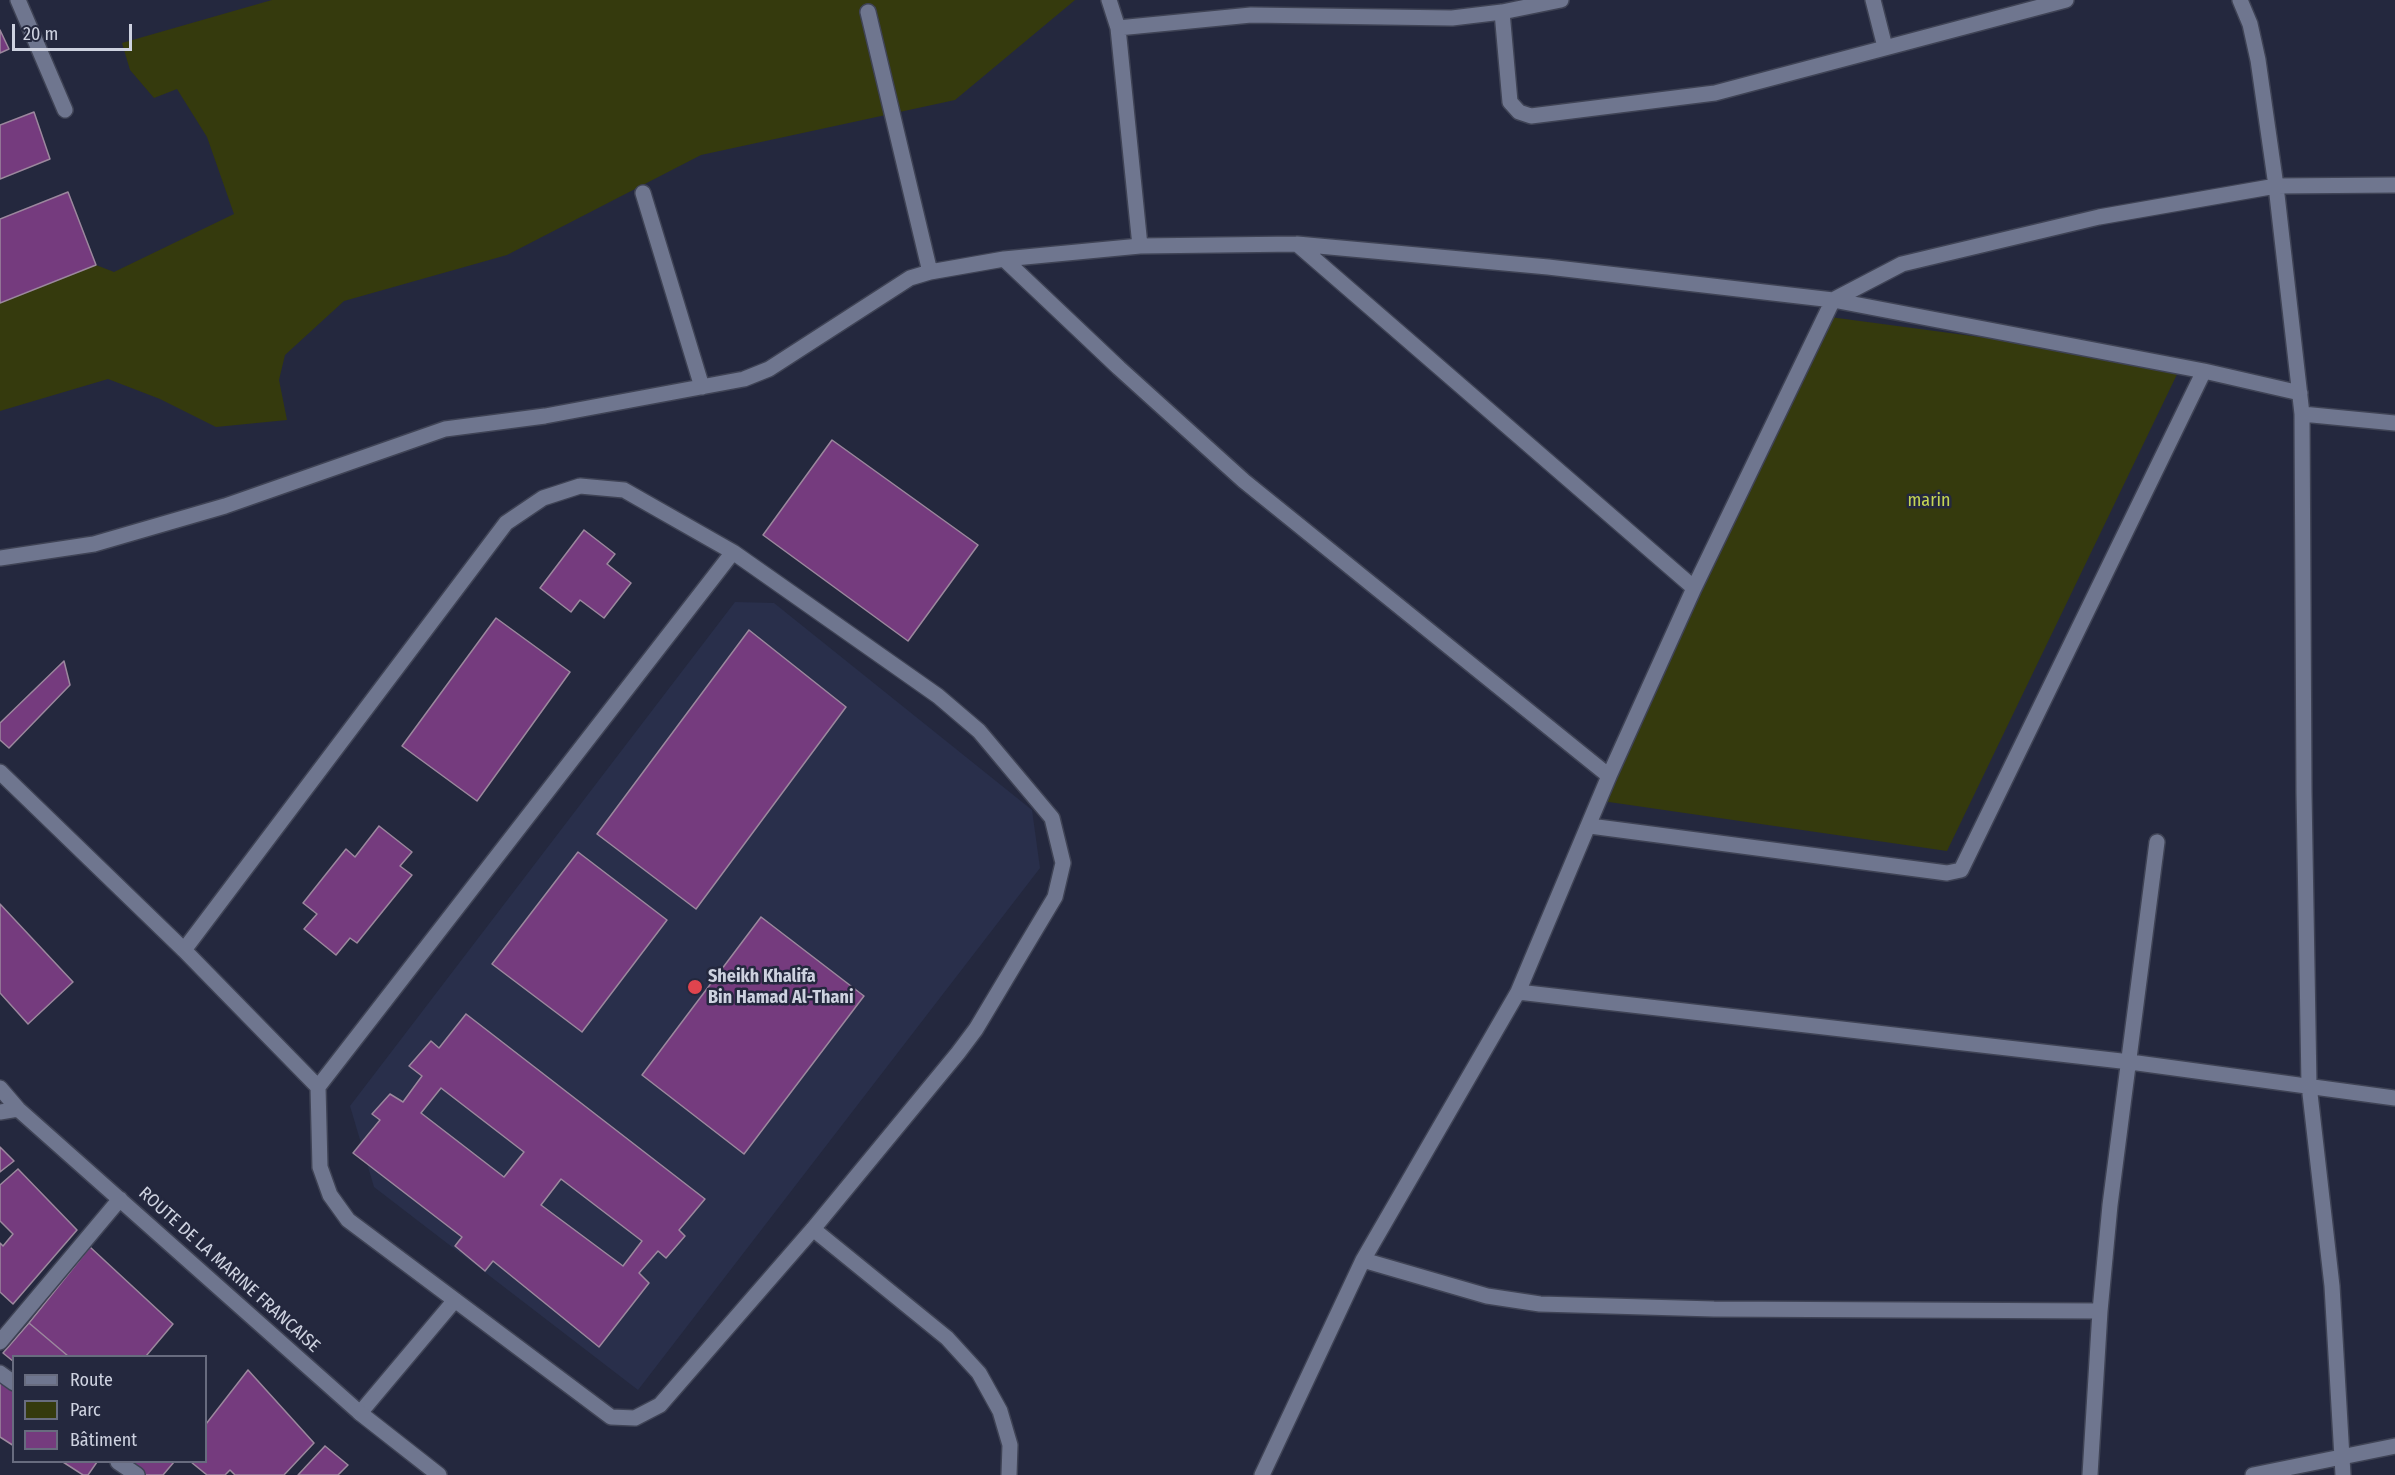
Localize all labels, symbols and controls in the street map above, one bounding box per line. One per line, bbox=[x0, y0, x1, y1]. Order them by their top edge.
scale bar bbox=[15, 12, 135, 50]
text: 20 m bbox=[23, 23, 58, 45]
park label: marin bbox=[1908, 490, 1950, 512]
place label: Sheikh Khalifa Bin Hamad Al-Thani bbox=[708, 966, 854, 1008]
marker: Sheikh Khalifa Bin Hamad Al-Thani bbox=[686, 978, 704, 996]
street label: ROUTE DE LA MARINE FRANCAISE bbox=[134, 1183, 324, 1357]
legend bbox=[12, 1355, 207, 1463]
text: Route bbox=[70, 1369, 113, 1391]
text: Parc bbox=[70, 1399, 101, 1421]
text: Bâtiment bbox=[70, 1429, 137, 1451]

